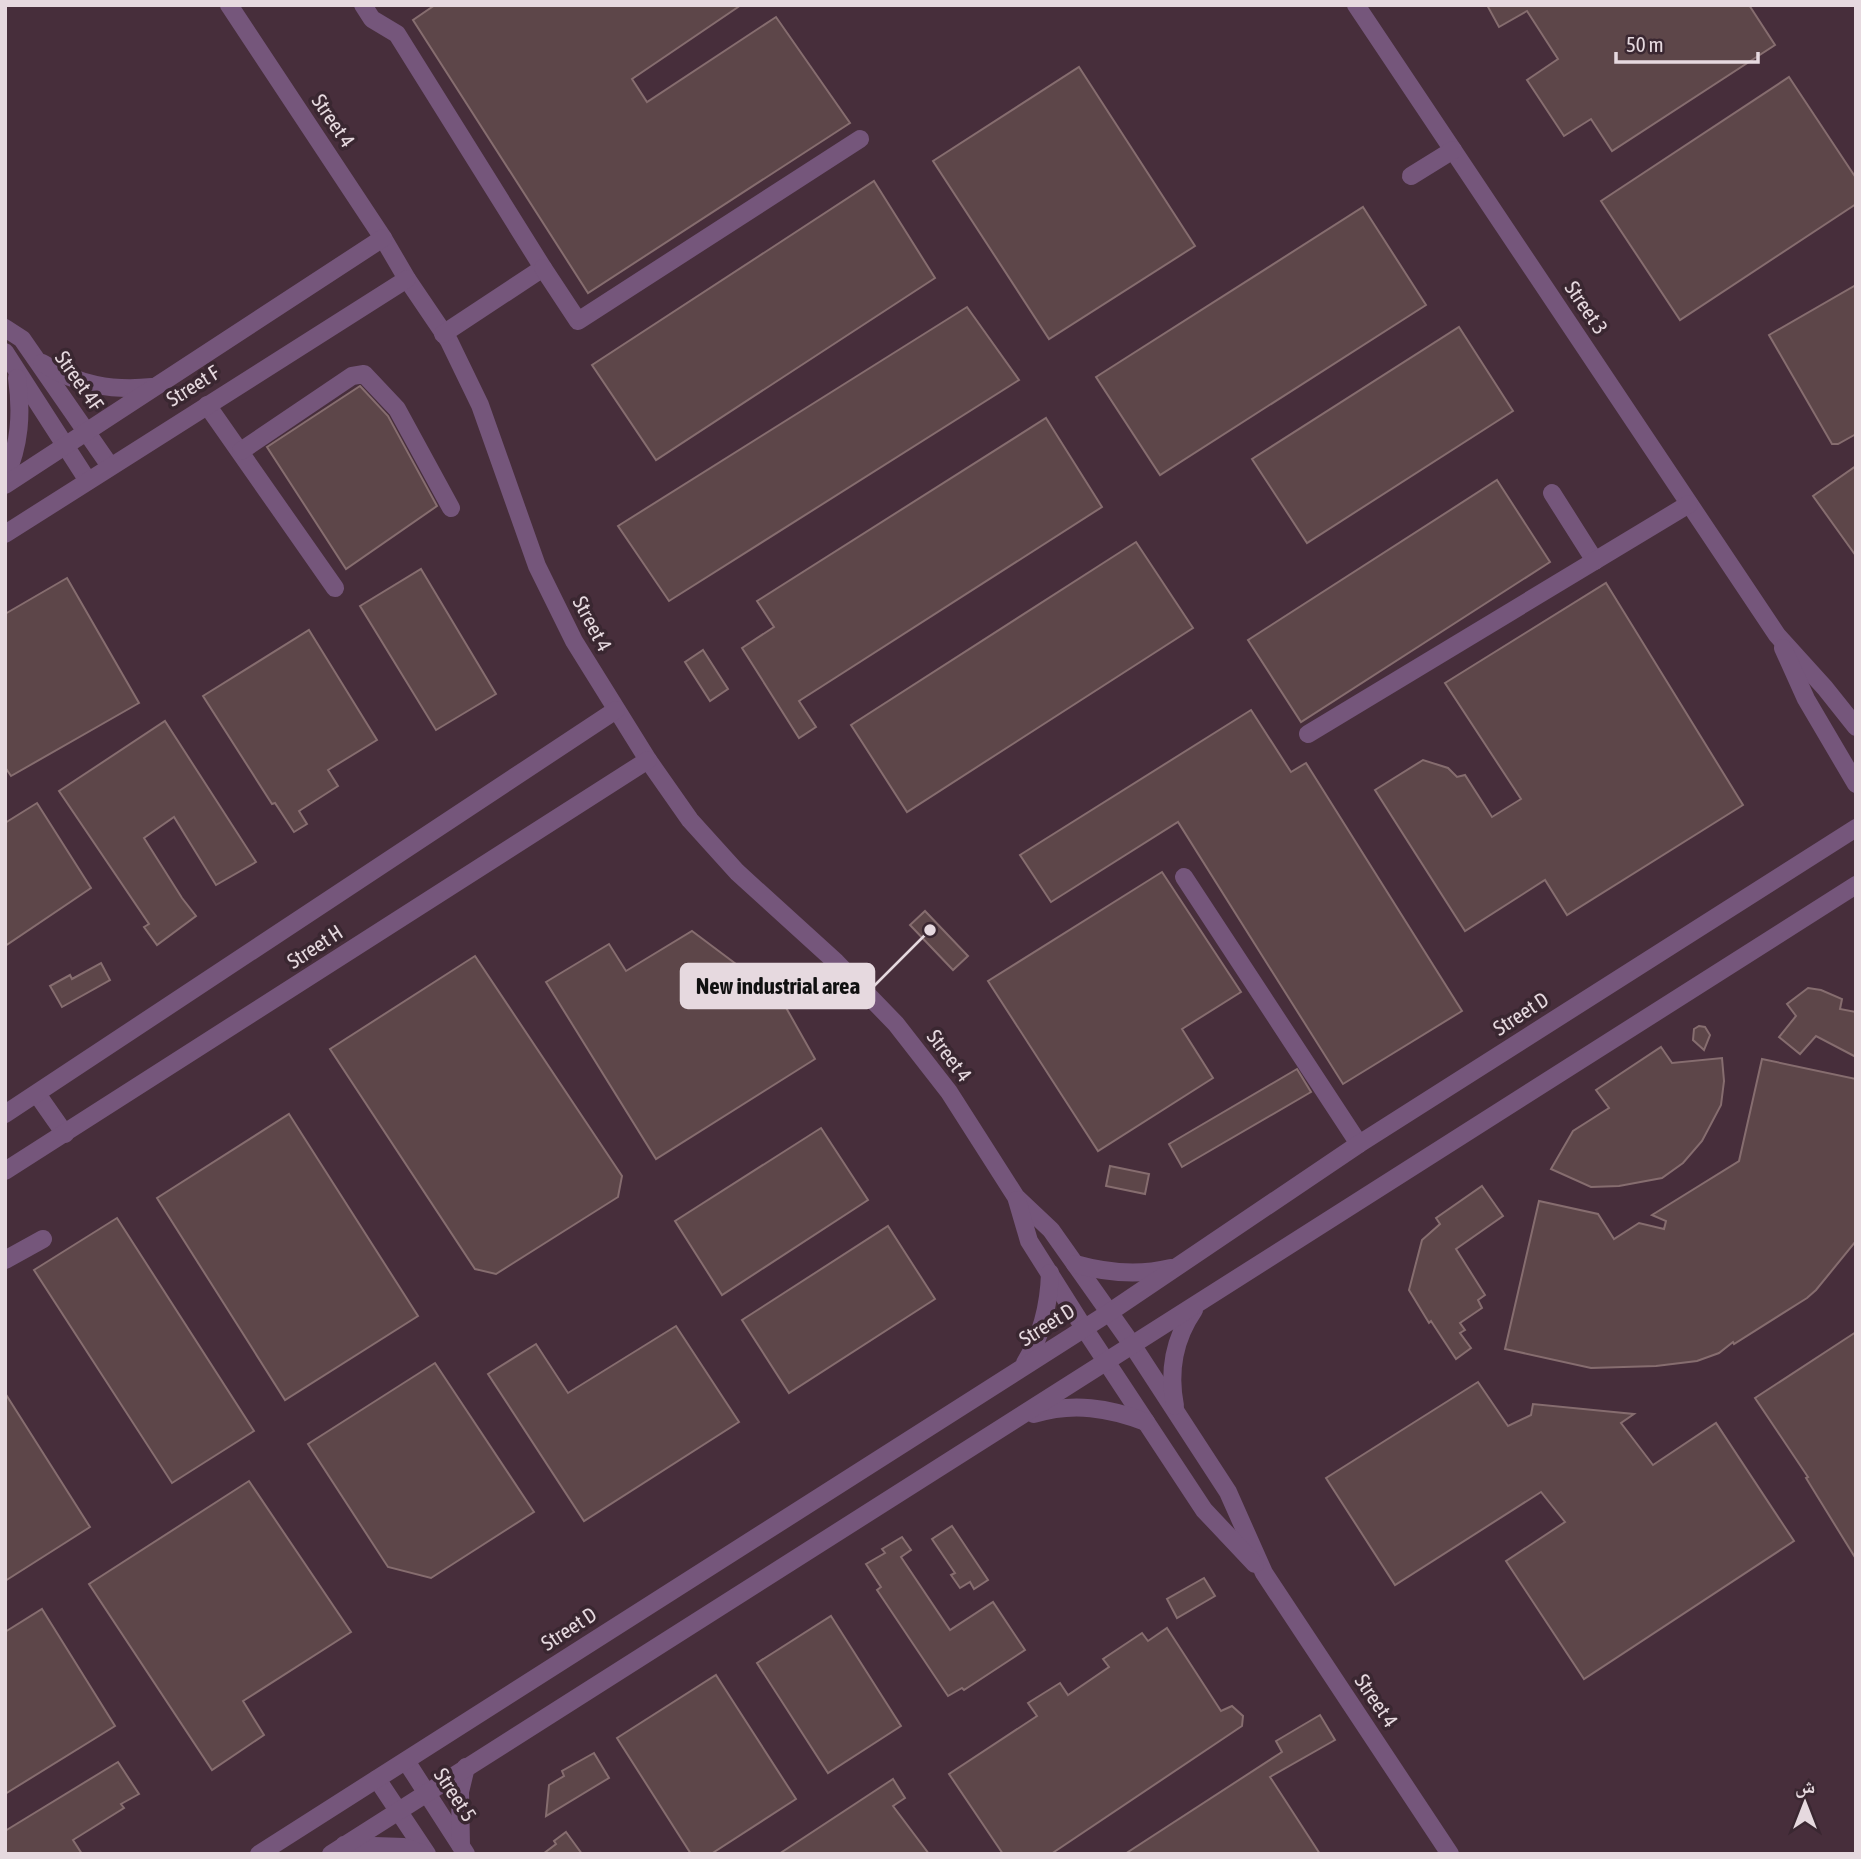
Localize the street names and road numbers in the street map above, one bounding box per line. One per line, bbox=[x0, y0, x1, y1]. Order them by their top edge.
street label: Street 4 bbox=[307, 89, 360, 152]
street label: Street 3 bbox=[1560, 276, 1613, 339]
street label: Street 4F bbox=[51, 346, 109, 415]
street label: Street F bbox=[162, 359, 224, 411]
street label: Street 4 bbox=[568, 592, 617, 655]
street label: Street H bbox=[282, 919, 347, 973]
street label: Street D bbox=[1488, 987, 1552, 1040]
street label: Street 4 bbox=[923, 1025, 977, 1086]
street label: Street D bbox=[1014, 1298, 1079, 1350]
street label: Street D bbox=[536, 1602, 600, 1655]
street label: Street 4 bbox=[1350, 1669, 1403, 1732]
street label: Street 5 bbox=[430, 1763, 482, 1826]

